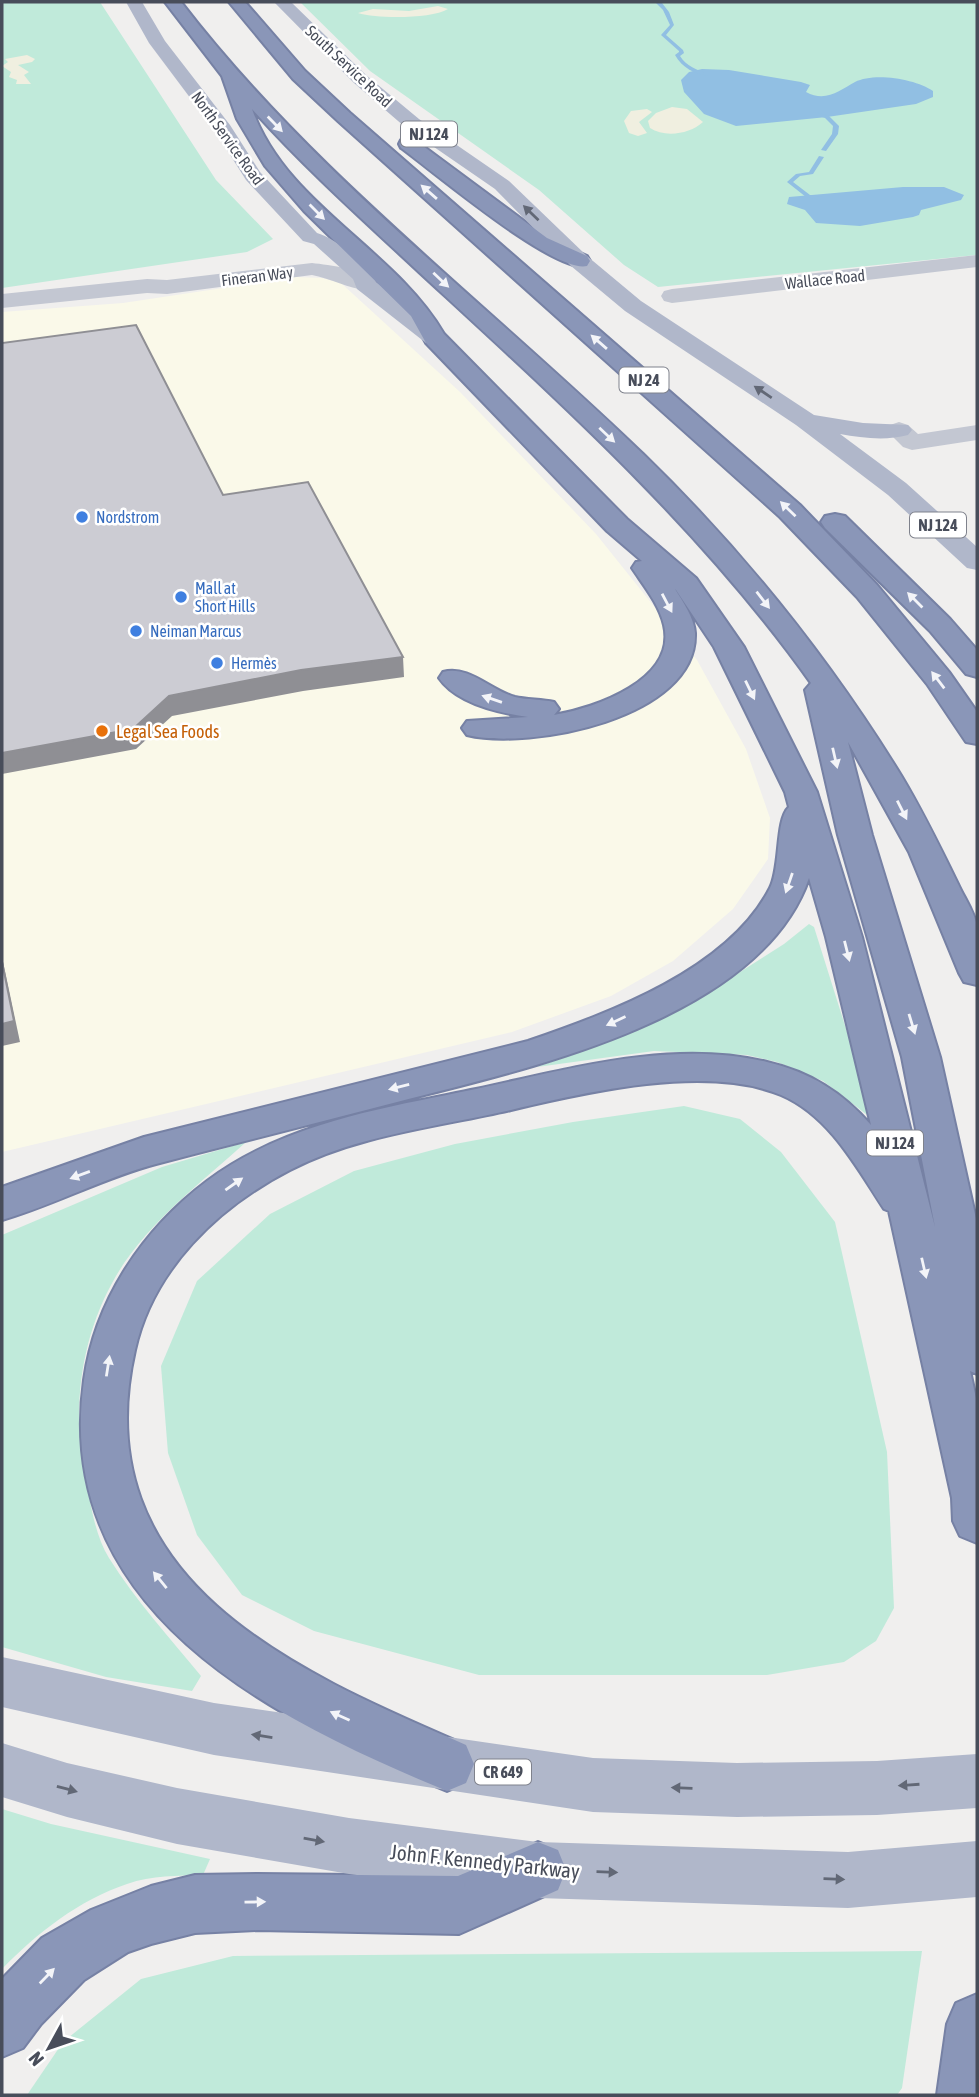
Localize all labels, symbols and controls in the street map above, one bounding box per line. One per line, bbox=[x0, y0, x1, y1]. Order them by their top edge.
street label: South Service Road bbox=[302, 21, 396, 111]
street label: North Service Road bbox=[188, 88, 268, 188]
one-way arrow bbox=[267, 115, 283, 132]
road number: NJ 124 bbox=[401, 122, 457, 146]
one-way arrow bbox=[420, 185, 437, 200]
one-way arrow bbox=[308, 204, 325, 220]
one-way arrow bbox=[522, 204, 539, 221]
street label: Fineran Way bbox=[220, 263, 294, 290]
street label: Wallace Road bbox=[784, 266, 866, 292]
one-way arrow bbox=[432, 272, 450, 288]
one-way arrow bbox=[591, 335, 608, 350]
road number: NJ 24 bbox=[620, 368, 668, 392]
one-way arrow bbox=[753, 386, 772, 399]
one-way arrow bbox=[598, 427, 615, 443]
one-way arrow bbox=[780, 501, 797, 517]
place label: Nordstrom bbox=[96, 508, 159, 526]
marker: Nordstrom bbox=[74, 509, 90, 525]
road number: NJ 124 bbox=[910, 512, 966, 538]
place label: Mall at Short Hills bbox=[195, 579, 256, 615]
marker: Mall at Short Hills bbox=[173, 589, 189, 605]
one-way arrow bbox=[756, 591, 771, 609]
one-way arrow bbox=[907, 592, 924, 608]
one-way arrow bbox=[662, 593, 673, 613]
place label: Neiman Marcus bbox=[150, 622, 242, 640]
marker: Neiman Marcus bbox=[128, 623, 144, 639]
place label: Hermès bbox=[231, 654, 277, 672]
marker: Hermès bbox=[209, 655, 225, 671]
one-way arrow bbox=[931, 670, 945, 689]
one-way arrow bbox=[745, 680, 756, 700]
one-way arrow bbox=[482, 693, 503, 704]
place label: Legal Sea Foods bbox=[116, 721, 219, 742]
marker: Legal Sea Foods bbox=[94, 723, 110, 739]
one-way arrow bbox=[830, 747, 841, 769]
one-way arrow bbox=[896, 800, 908, 819]
one-way arrow bbox=[783, 873, 794, 894]
one-way arrow bbox=[842, 940, 853, 962]
one-way arrow bbox=[907, 1014, 917, 1035]
one-way arrow bbox=[606, 1016, 626, 1027]
one-way arrow bbox=[388, 1082, 410, 1093]
road number: NJ 124 bbox=[867, 1130, 923, 1156]
one-way arrow bbox=[69, 1170, 90, 1181]
one-way arrow bbox=[225, 1177, 243, 1191]
one-way arrow bbox=[918, 1257, 929, 1279]
one-way arrow bbox=[103, 1355, 114, 1377]
one-way arrow bbox=[152, 1572, 167, 1590]
one-way arrow bbox=[330, 1710, 350, 1721]
one-way arrow bbox=[251, 1730, 273, 1741]
road number: CR 649 bbox=[475, 1760, 531, 1784]
one-way arrow bbox=[898, 1780, 920, 1791]
one-way arrow bbox=[671, 1783, 693, 1794]
one-way arrow bbox=[56, 1784, 78, 1795]
one-way arrow bbox=[303, 1835, 325, 1846]
street label: John F. Kennedy Parkway bbox=[389, 1839, 581, 1883]
one-way arrow bbox=[596, 1867, 618, 1878]
one-way arrow bbox=[823, 1874, 845, 1885]
one-way arrow bbox=[244, 1896, 266, 1908]
one-way arrow bbox=[38, 1967, 55, 1984]
north arrow bbox=[14, 2013, 84, 2083]
text: N bbox=[24, 2048, 48, 2070]

